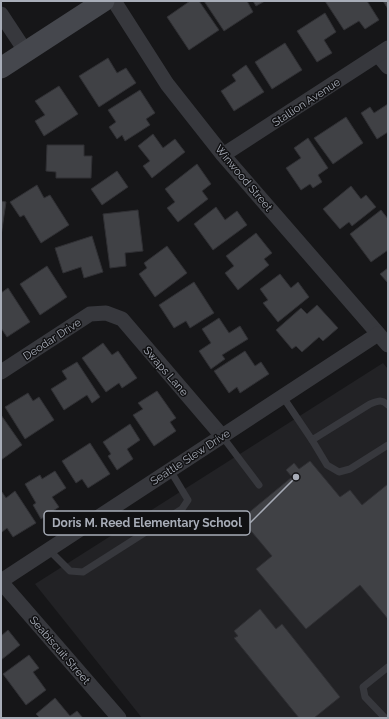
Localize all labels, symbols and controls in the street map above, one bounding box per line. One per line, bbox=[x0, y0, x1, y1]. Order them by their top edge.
street label: Stallion Avenue bbox=[270, 75, 343, 129]
street label: Winwood Street bbox=[212, 143, 275, 214]
street label: Deodar Drive bbox=[21, 316, 84, 363]
street label: Swaps Lane bbox=[141, 344, 191, 399]
street label: Seattle Slew Drive bbox=[148, 427, 233, 488]
callout: Doris M. Reed Elementary School bbox=[44, 511, 250, 535]
text: Doris M. Reed Elementary School bbox=[52, 516, 242, 530]
street label: Seabiscuit Street bbox=[27, 614, 93, 687]

